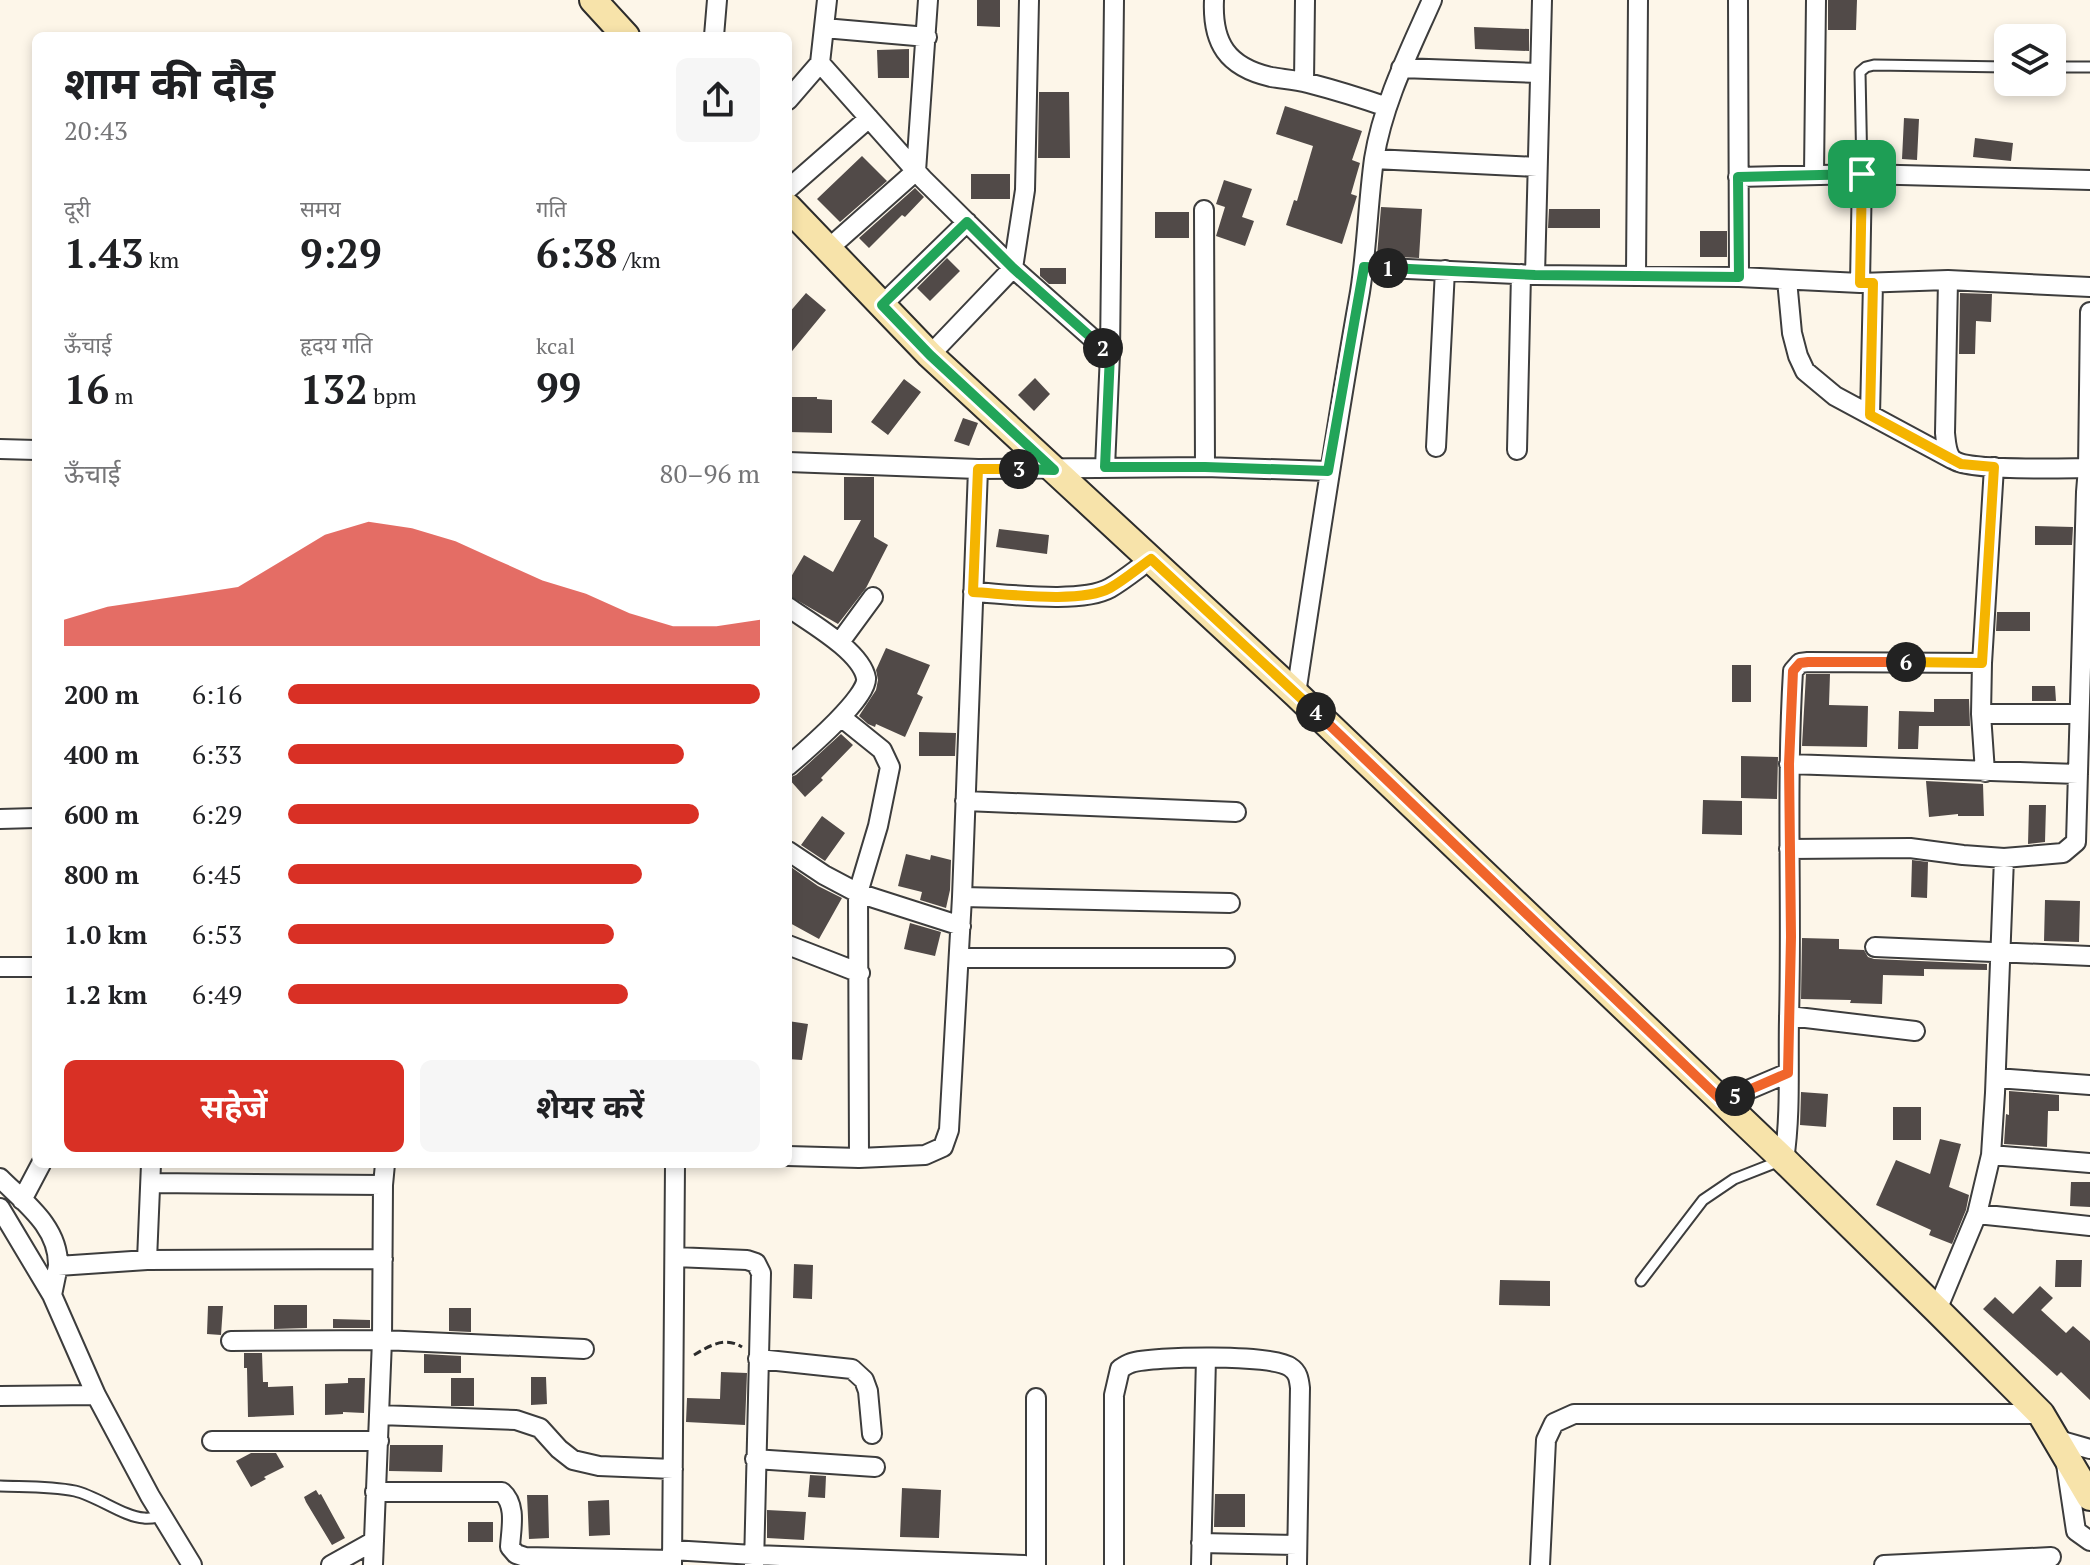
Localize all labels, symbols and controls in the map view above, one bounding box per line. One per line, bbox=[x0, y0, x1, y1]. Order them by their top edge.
map controls bbox=[1994, 24, 2066, 96]
button: layers bbox=[1994, 24, 2066, 96]
text: शाम की दौड़ bbox=[64, 53, 275, 112]
button: share bbox=[676, 58, 760, 142]
text: 20:43 bbox=[64, 113, 128, 147]
pin bbox=[1828, 140, 1896, 208]
icon: arrive bbox=[1840, 152, 1884, 196]
text: दूरी bbox=[64, 194, 90, 223]
text: समय bbox=[300, 194, 341, 223]
text: गति bbox=[536, 194, 567, 223]
text: 1.43 bbox=[64, 226, 144, 279]
text: 9:29 bbox=[300, 226, 382, 279]
text: 6:38 bbox=[536, 226, 618, 279]
text: km bbox=[144, 245, 179, 274]
text: /km bbox=[618, 245, 661, 274]
pin: 1 bbox=[1368, 248, 1408, 288]
text: 1 bbox=[1382, 253, 1394, 282]
pin: 2 bbox=[1083, 328, 1123, 368]
text: ऊँचाई bbox=[64, 330, 112, 359]
text: हृदय गति bbox=[300, 330, 373, 359]
text: kcal bbox=[536, 331, 575, 360]
text: 2 bbox=[1097, 333, 1109, 362]
text: 99 bbox=[536, 360, 581, 413]
text: 16 bbox=[64, 362, 109, 415]
text: 132 bbox=[300, 362, 368, 415]
text: m bbox=[109, 381, 134, 410]
text: bpm bbox=[368, 381, 417, 410]
pin: 3 bbox=[999, 449, 1039, 489]
text: 3 bbox=[1013, 454, 1025, 483]
text: ऊँचाई bbox=[64, 456, 120, 490]
text: 80–96 m bbox=[660, 456, 760, 490]
pin: 6 bbox=[1886, 642, 1926, 682]
text: 6 bbox=[1900, 647, 1912, 676]
text: 200 m bbox=[64, 677, 139, 711]
text: 6:16 bbox=[192, 677, 242, 711]
pin: 4 bbox=[1296, 692, 1336, 732]
text: 4 bbox=[1310, 697, 1322, 726]
text: 400 m bbox=[64, 737, 139, 771]
text: 6:33 bbox=[192, 737, 242, 771]
text: 600 m bbox=[64, 797, 139, 831]
text: 6:29 bbox=[192, 797, 242, 831]
text: 800 m bbox=[64, 857, 139, 891]
text: 6:45 bbox=[192, 857, 242, 891]
text: 1.0 km bbox=[64, 917, 147, 951]
text: 6:53 bbox=[192, 917, 242, 951]
text: 1.2 km bbox=[64, 977, 147, 1011]
text: 6:49 bbox=[192, 977, 242, 1011]
button: सहेजें bbox=[64, 1060, 404, 1152]
button: शेयर करें bbox=[420, 1060, 760, 1152]
pin: 5 bbox=[1715, 1076, 1755, 1116]
text: 5 bbox=[1729, 1081, 1741, 1110]

